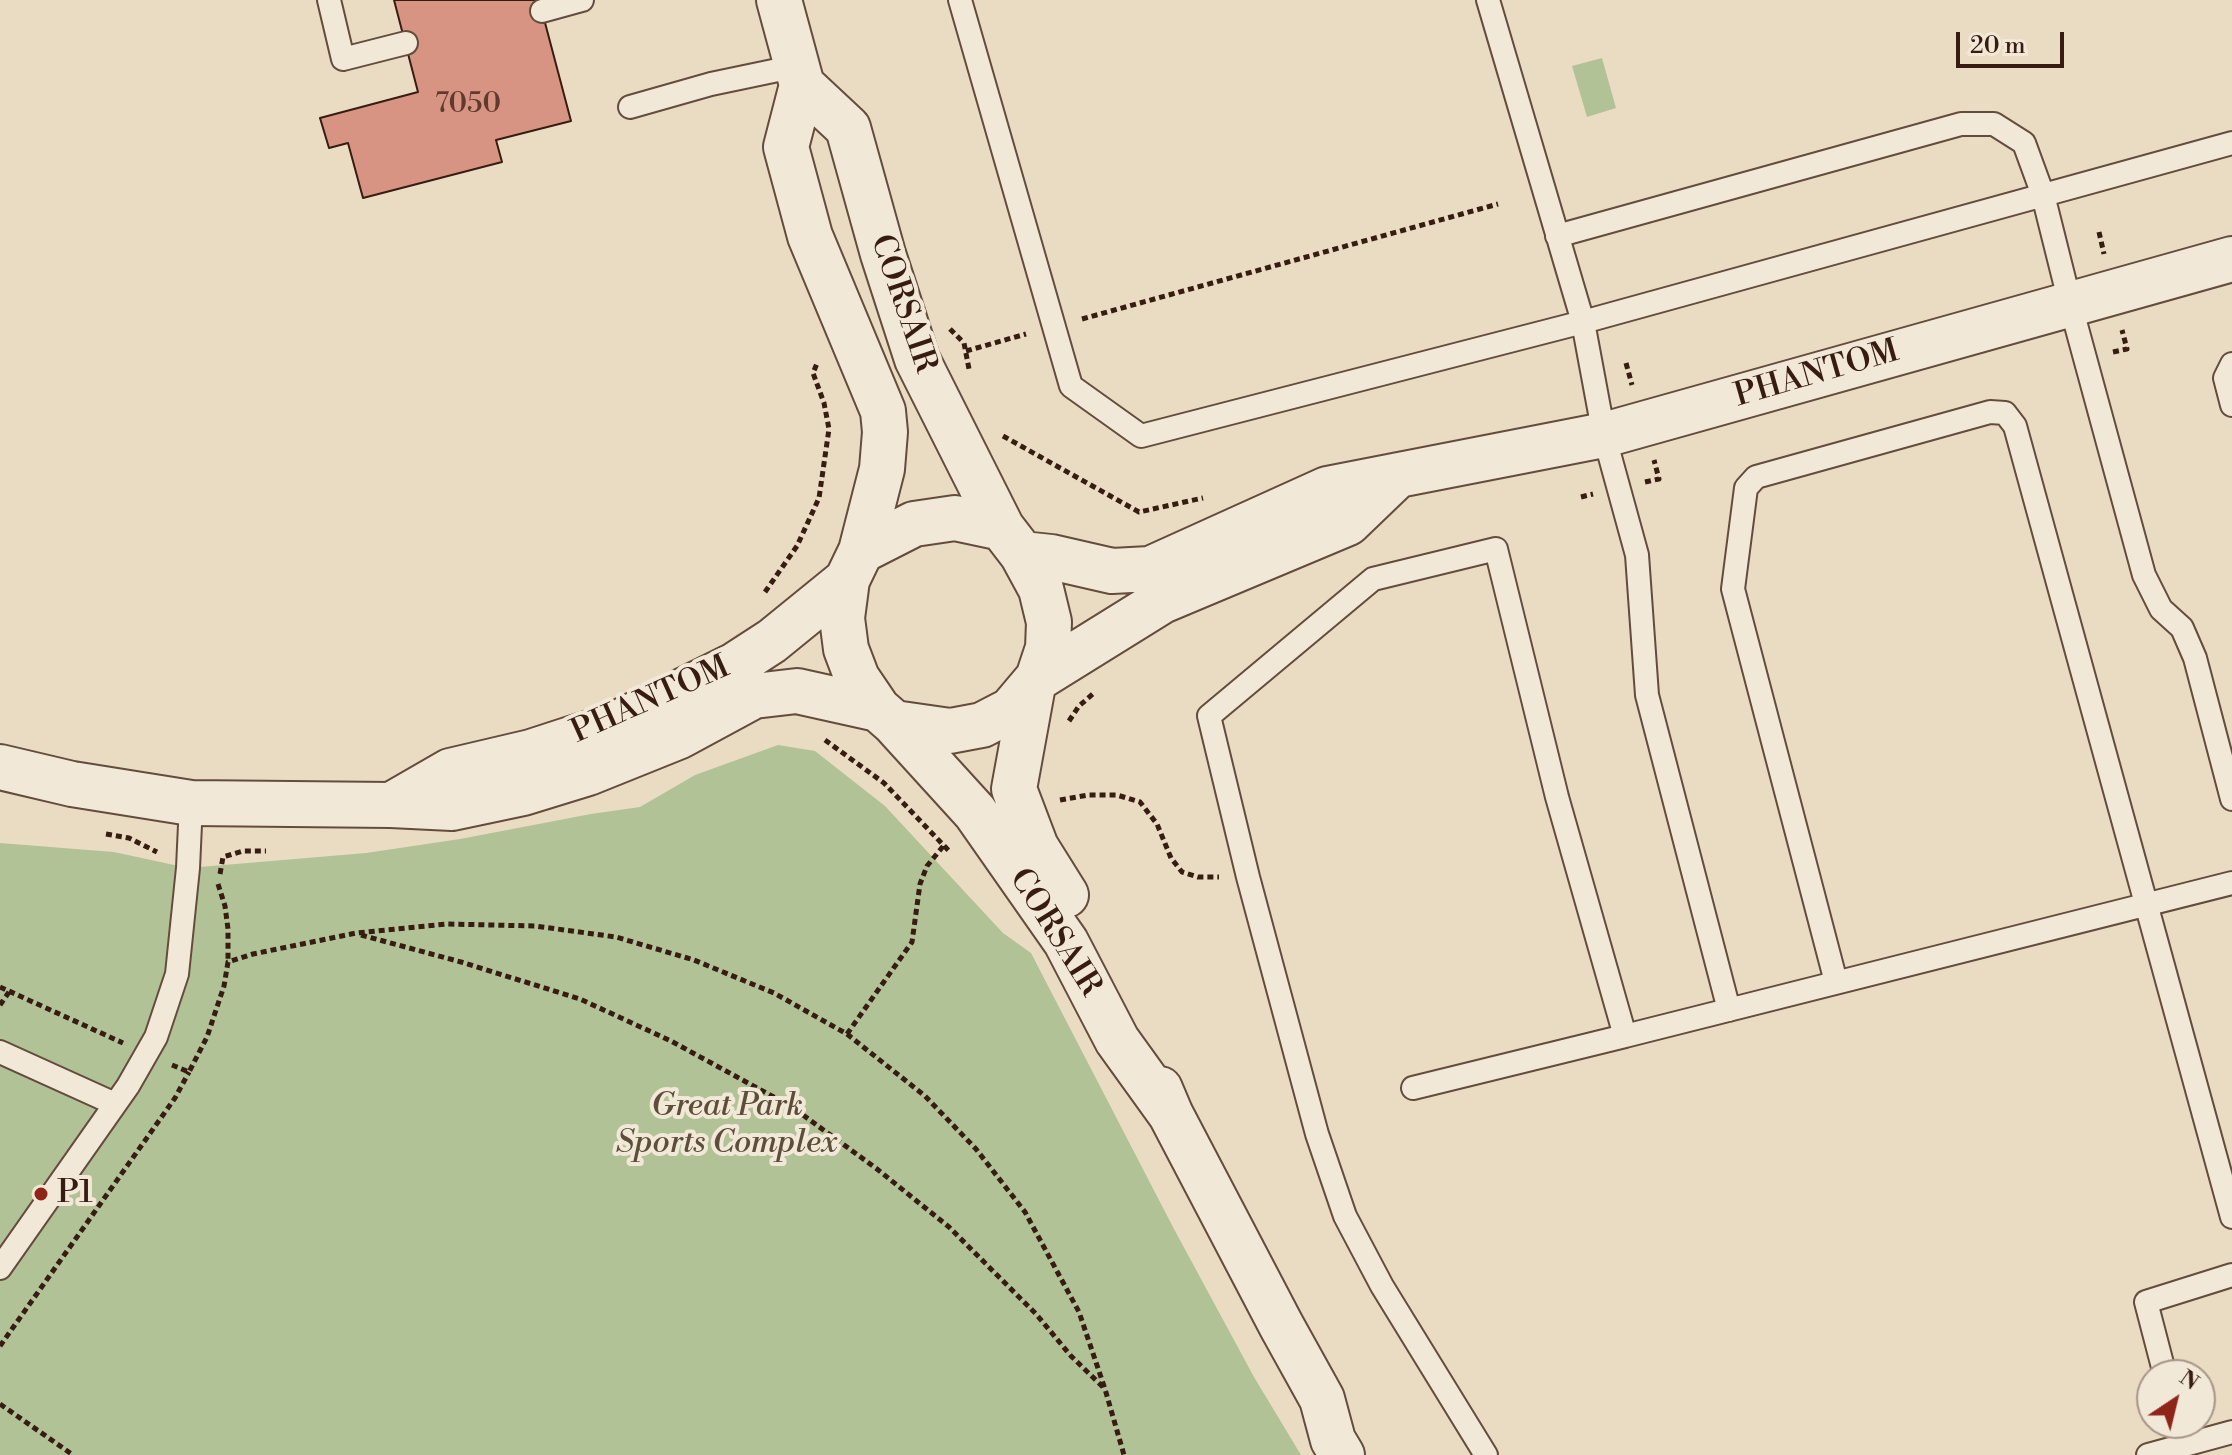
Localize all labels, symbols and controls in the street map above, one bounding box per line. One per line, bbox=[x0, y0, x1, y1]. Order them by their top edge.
scale bar bbox=[1960, 16, 2068, 66]
text: 20 m bbox=[1970, 31, 2026, 61]
house number: 7050 bbox=[435, 88, 501, 122]
street label: CORSAIR bbox=[861, 230, 943, 378]
street label: PHANTOM bbox=[1730, 333, 1904, 417]
street label: PHANTOM bbox=[566, 649, 736, 753]
street label: CORSAIR bbox=[1000, 862, 1108, 1004]
park label: Great Park Sports Complex bbox=[616, 1088, 838, 1163]
place label: P1 bbox=[57, 1175, 93, 1213]
marker: P1 bbox=[32, 1185, 50, 1203]
north arrow bbox=[2136, 1359, 2216, 1439]
text: N bbox=[2174, 1365, 2204, 1397]

